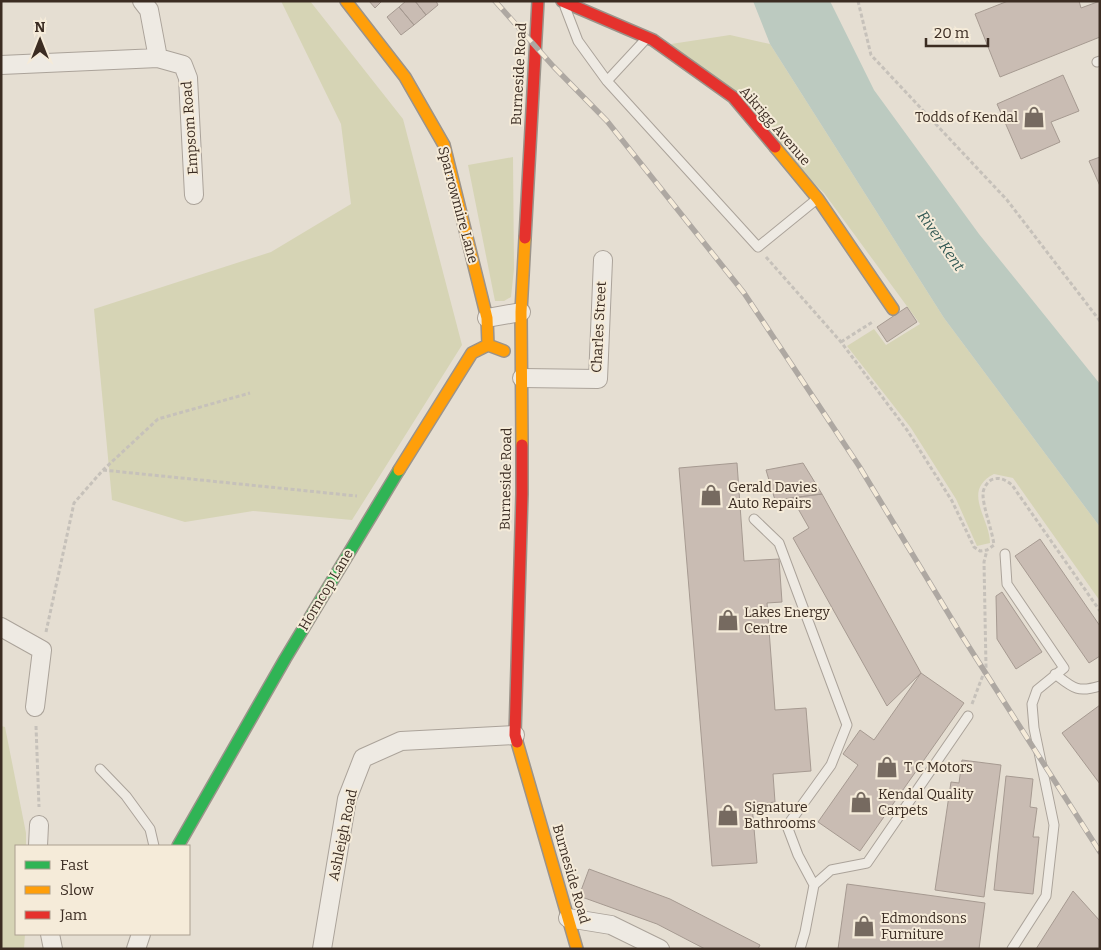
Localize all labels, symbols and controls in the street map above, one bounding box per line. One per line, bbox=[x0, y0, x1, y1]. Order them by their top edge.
north arrow bbox=[15, 15, 65, 65]
scale bar bbox=[926, 15, 988, 47]
text: N bbox=[35, 19, 46, 36]
street label: Burneside Road bbox=[508, 22, 530, 126]
text: 20 m bbox=[934, 24, 970, 42]
street label: Empsom Road bbox=[178, 80, 202, 176]
street label: Aikrigg Avenue bbox=[736, 83, 814, 169]
shop icon: Todds of Kendal bbox=[1021, 104, 1047, 130]
place label: Todds of Kendal bbox=[915, 109, 1018, 126]
street label: Sparrowmire Lane bbox=[434, 145, 482, 265]
water label: River Kent bbox=[914, 208, 969, 275]
street label: Charles Street bbox=[588, 281, 610, 373]
street label: Burneside Road bbox=[497, 428, 515, 530]
place label: Gerald Davies Auto Repairs bbox=[728, 479, 817, 512]
shop icon: Gerald Davies Auto Repairs bbox=[698, 482, 724, 508]
street label: Horncop Lane bbox=[295, 546, 357, 634]
place label: Lakes Energy Centre bbox=[744, 604, 830, 637]
shop icon: Lakes Energy Centre bbox=[715, 607, 741, 633]
shop icon: T C Motors bbox=[874, 754, 900, 780]
place label: T C Motors bbox=[904, 759, 973, 776]
place label: Kendal Quality Carpets bbox=[878, 786, 974, 819]
street label: Ashleigh Road bbox=[325, 788, 361, 882]
shop icon: Kendal Quality Carpets bbox=[848, 789, 874, 815]
place label: Signature Bathrooms bbox=[744, 799, 816, 832]
shop icon: Signature Bathrooms bbox=[715, 802, 741, 828]
street label: Burneside Road bbox=[549, 822, 593, 926]
legend bbox=[15, 845, 190, 935]
text: Fast bbox=[60, 856, 89, 874]
text: Slow bbox=[60, 881, 95, 899]
text: Jam bbox=[59, 906, 88, 924]
place label: Edmondsons Furniture bbox=[881, 910, 967, 943]
shop icon: Edmondsons Furniture bbox=[851, 913, 877, 939]

